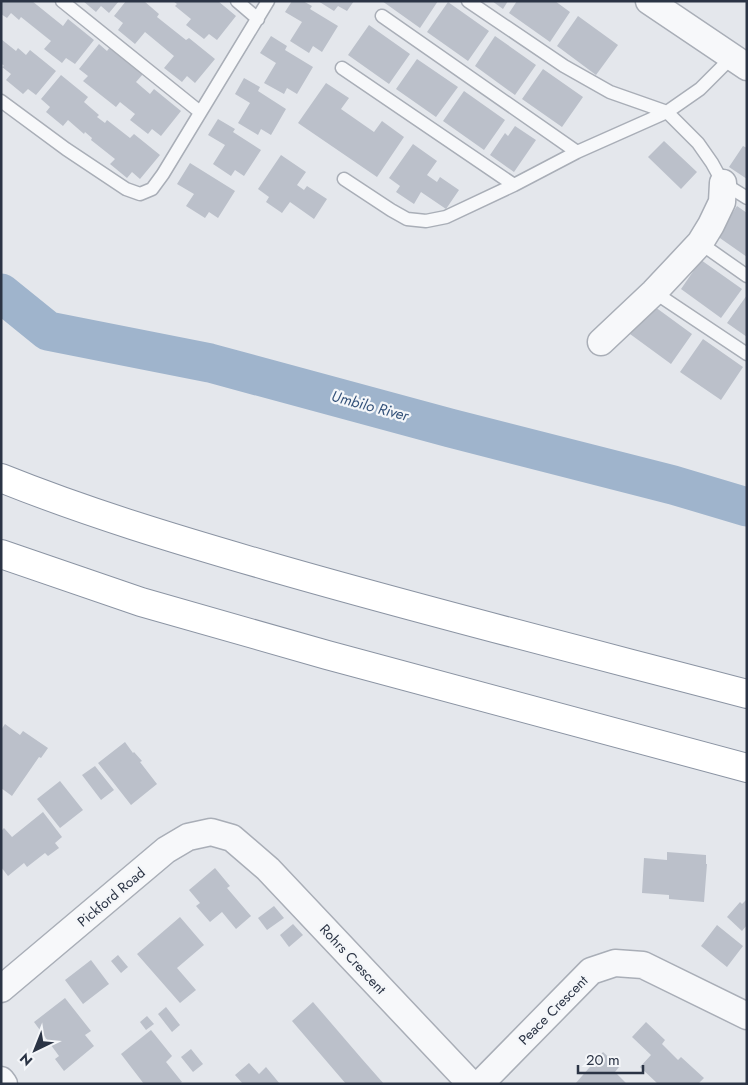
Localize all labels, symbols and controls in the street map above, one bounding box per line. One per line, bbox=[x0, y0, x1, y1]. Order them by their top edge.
water label: Umbilo River bbox=[329, 385, 412, 427]
street label: Pickford Road bbox=[73, 863, 149, 931]
street label: Rohrs Crescent bbox=[315, 920, 391, 999]
street label: Peace Crescent bbox=[514, 970, 593, 1049]
north arrow bbox=[10, 1025, 60, 1075]
scale bar bbox=[578, 1042, 643, 1074]
text: N bbox=[15, 1048, 37, 1071]
text: 20 m bbox=[586, 1049, 620, 1071]

